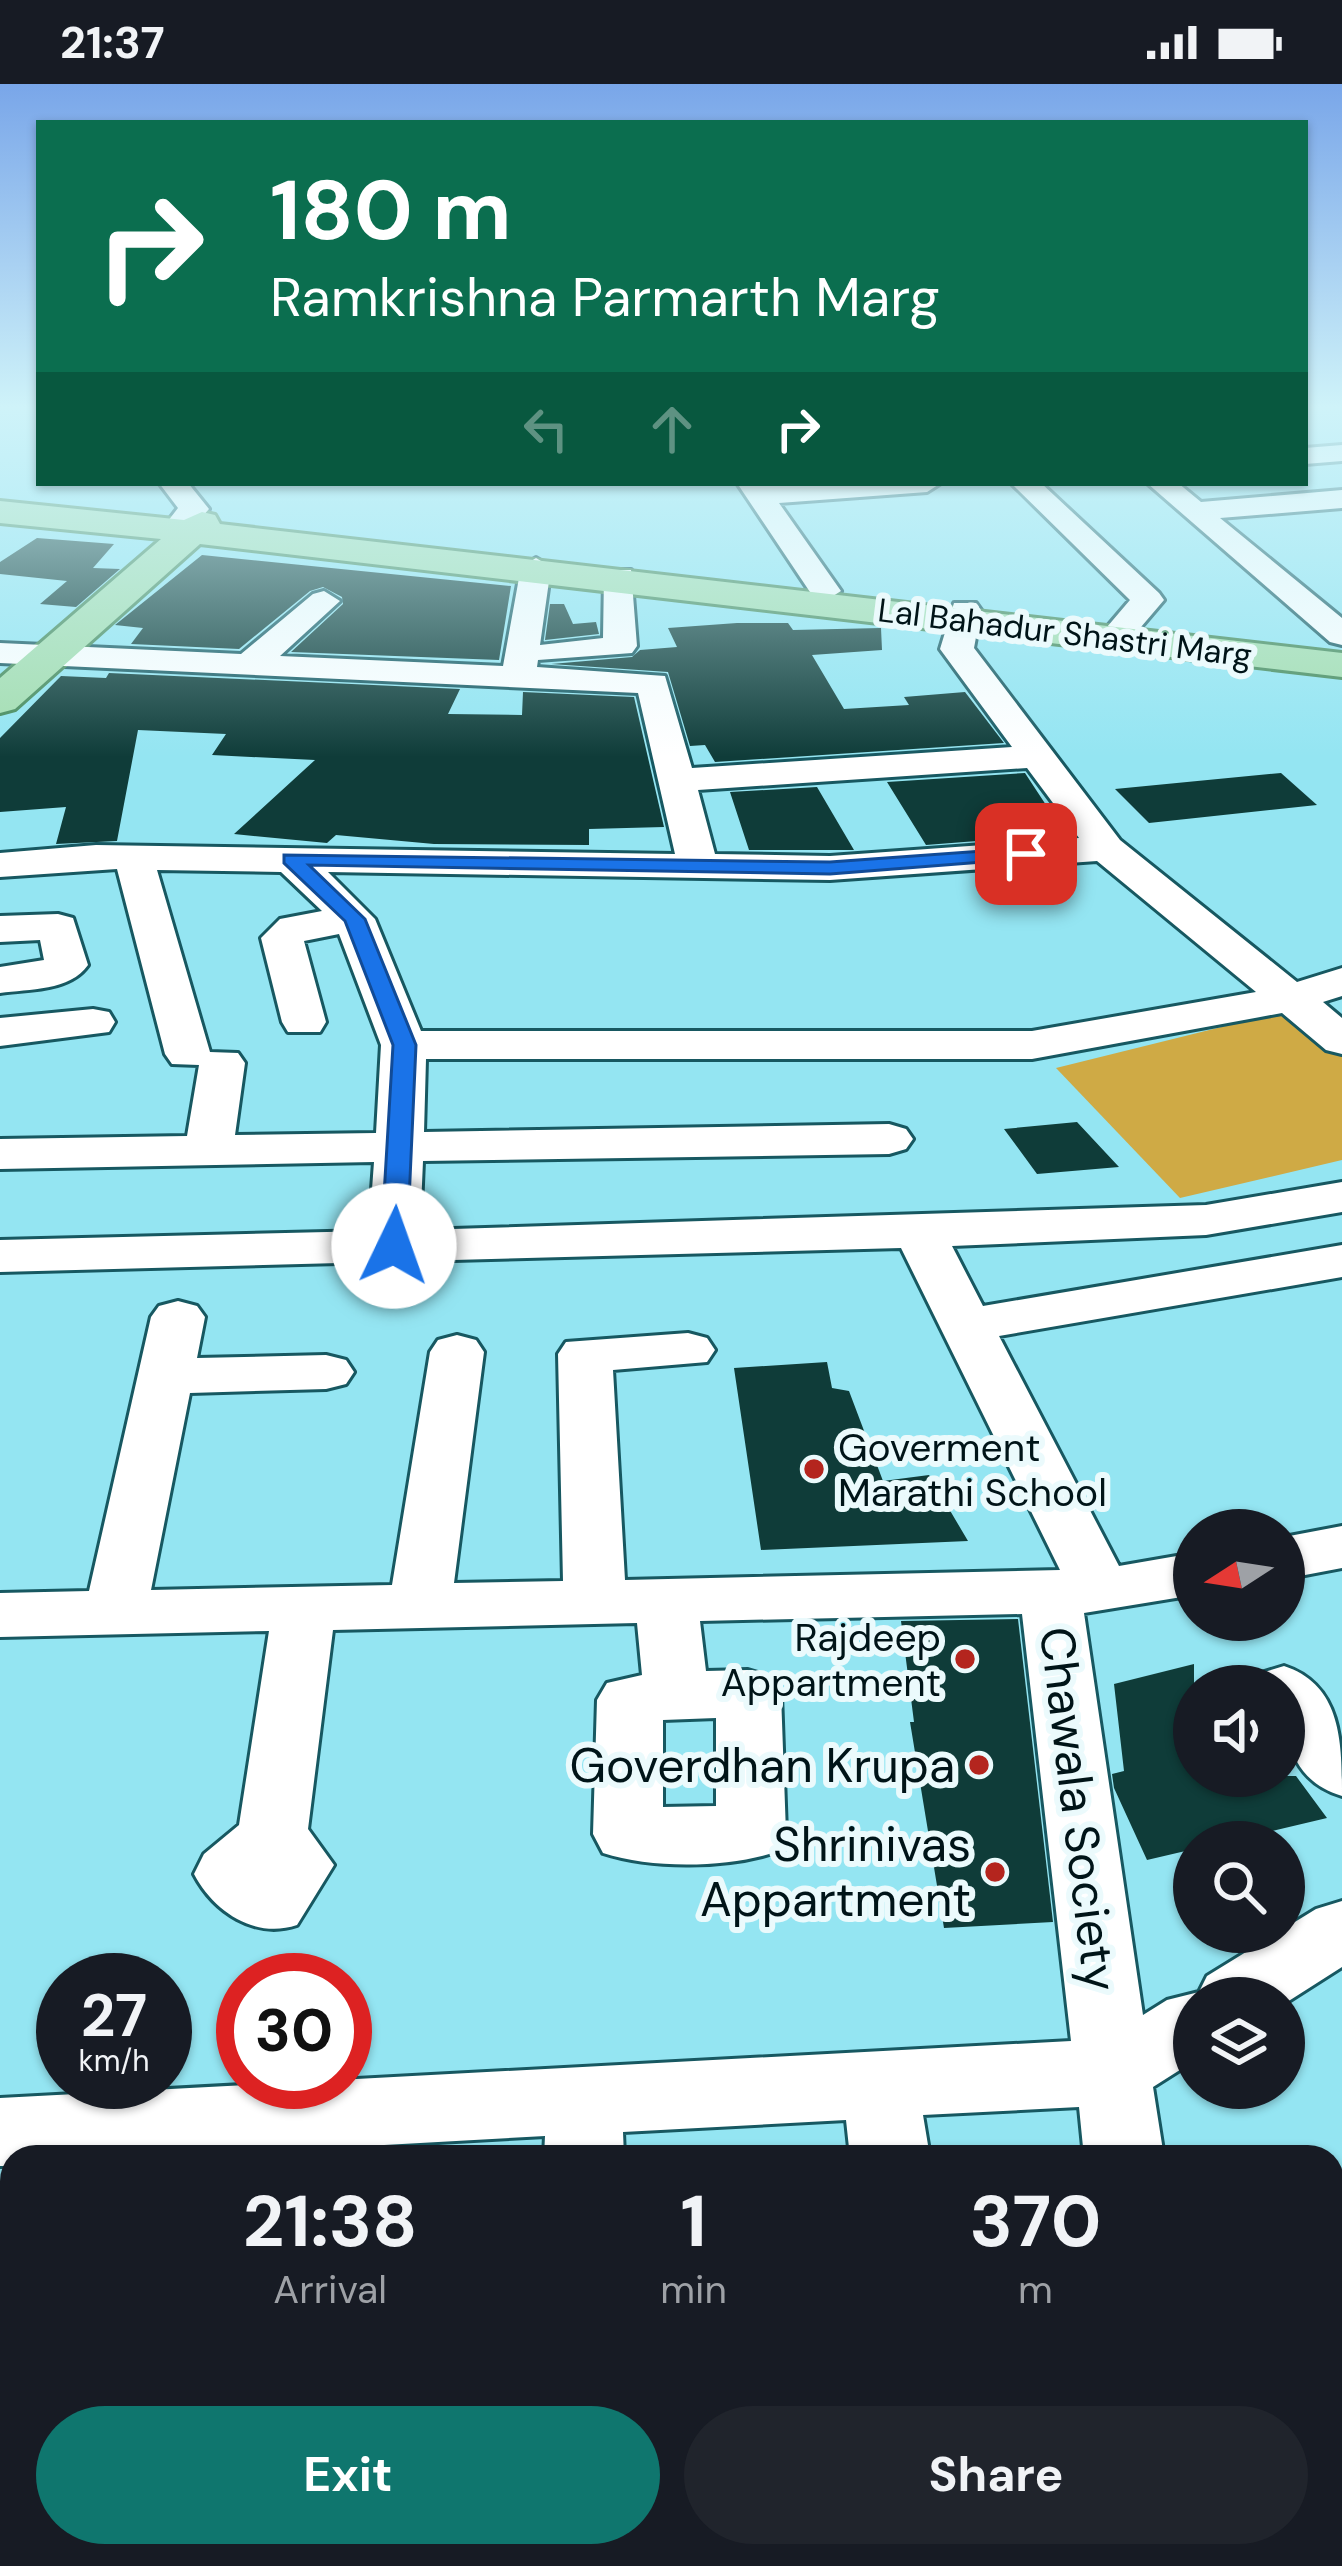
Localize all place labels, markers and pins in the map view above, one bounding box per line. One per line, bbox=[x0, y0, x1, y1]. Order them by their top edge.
pin bbox=[975, 803, 1077, 905]
place label: Goverment Marathi School bbox=[838, 1422, 1107, 1518]
marker: Goverment Marathi School bbox=[801, 1456, 827, 1482]
place label: Rajdeep Appartment bbox=[721, 1612, 941, 1708]
marker: Rajdeep Appartment bbox=[952, 1646, 978, 1672]
place label: Goverdhan Krupa bbox=[570, 1734, 955, 1797]
marker: Goverdhan Krupa bbox=[966, 1752, 992, 1778]
place label: Shrinivas Appartment bbox=[700, 1813, 971, 1931]
marker: Shrinivas Appartment bbox=[982, 1859, 1008, 1885]

